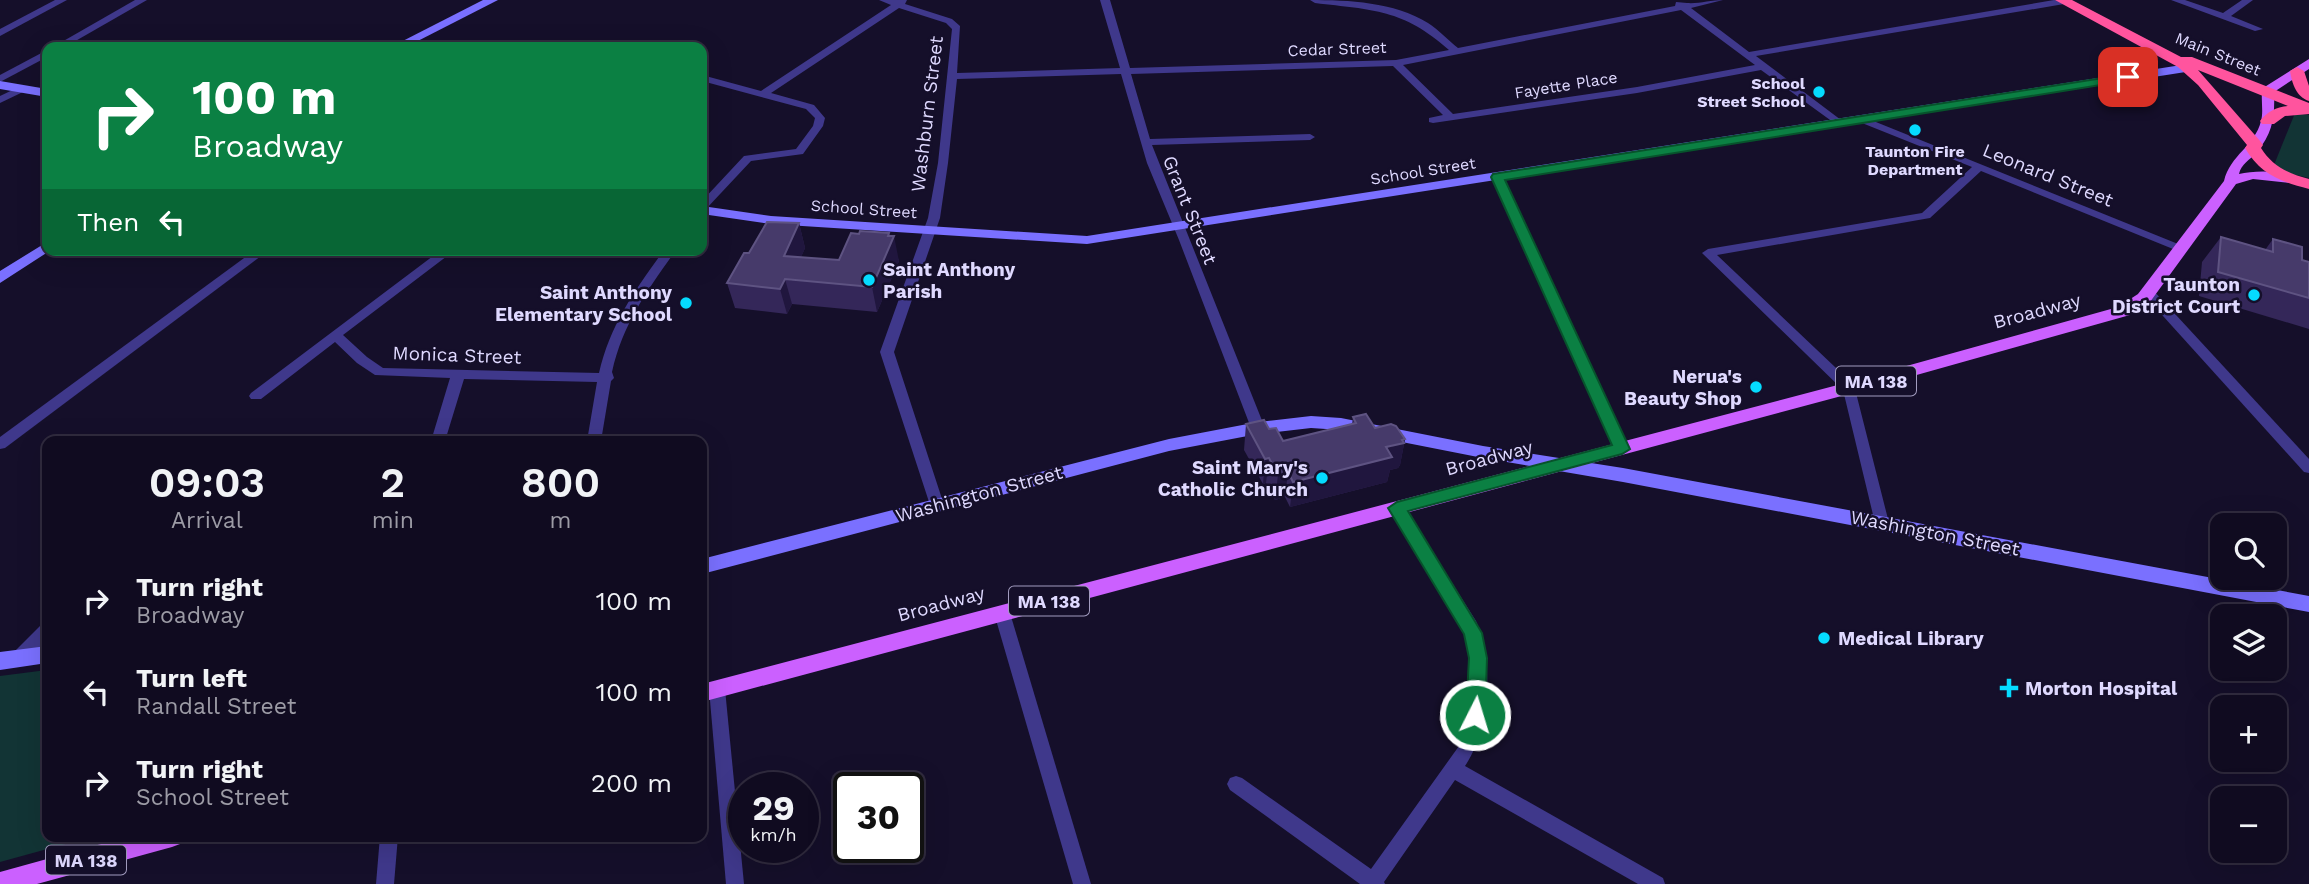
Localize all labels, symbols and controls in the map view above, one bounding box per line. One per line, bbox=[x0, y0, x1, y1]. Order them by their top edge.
street label: Main Street bbox=[2173, 28, 2264, 80]
street label: Washburn Street bbox=[906, 35, 948, 193]
street label: Cedar Street bbox=[1287, 38, 1387, 60]
pin bbox=[2098, 47, 2158, 107]
icon: arrive bbox=[2109, 58, 2147, 96]
text: 100 m bbox=[192, 68, 336, 126]
street label: Fayette Place bbox=[1513, 68, 1619, 102]
icon: right bbox=[77, 70, 168, 161]
place label: School Street School bbox=[1697, 74, 1806, 111]
marker: School Street School bbox=[1811, 84, 1827, 100]
marker: Taunton Fire Department bbox=[1907, 122, 1923, 138]
text: Broadway bbox=[192, 127, 343, 165]
street label: Leonard Street bbox=[1979, 138, 2117, 212]
place label: Taunton Fire Department bbox=[1865, 142, 1965, 179]
street label: Grant Street bbox=[1158, 152, 1222, 268]
street label: School Street bbox=[1369, 153, 1477, 189]
street label: School Street bbox=[810, 196, 918, 222]
icon: left bbox=[153, 203, 191, 241]
text: Then bbox=[77, 207, 139, 237]
place label: Saint Anthony Parish bbox=[883, 258, 1015, 303]
marker: Saint Anthony Parish bbox=[861, 272, 877, 288]
place label: Taunton District Court bbox=[2112, 273, 2241, 318]
place label: Saint Anthony Elementary School bbox=[495, 281, 673, 326]
marker: Taunton District Court bbox=[2246, 287, 2262, 303]
street label: Broadway bbox=[1991, 288, 2083, 334]
marker: Saint Anthony Elementary School bbox=[678, 295, 694, 311]
street label: Monica Street bbox=[392, 341, 522, 369]
place label: Nerua's Beauty Shop bbox=[1624, 365, 1742, 410]
road number: MA 138 bbox=[1836, 366, 1916, 396]
marker: Nerua's Beauty Shop bbox=[1748, 379, 1764, 395]
street label: Broadway bbox=[1443, 435, 1535, 481]
place label: Saint Mary's Catholic Church bbox=[1158, 456, 1308, 501]
text: 09:03 bbox=[149, 458, 265, 507]
text: 2 bbox=[380, 458, 405, 507]
text: 800 bbox=[521, 458, 600, 507]
street label: Washington Street bbox=[893, 461, 1065, 527]
marker: Saint Mary's Catholic Church bbox=[1314, 470, 1330, 486]
street label: Washington Street bbox=[1849, 505, 2022, 561]
text: Arrival bbox=[171, 507, 243, 534]
text: min bbox=[372, 507, 414, 534]
text: m bbox=[549, 507, 571, 534]
map controls bbox=[2210, 513, 2287, 863]
button: search bbox=[2210, 513, 2287, 590]
text: Turn right bbox=[136, 572, 263, 602]
street label: Broadway bbox=[895, 581, 987, 627]
icon: right bbox=[77, 582, 115, 620]
text: 100 m bbox=[596, 586, 672, 616]
road number: MA 138 bbox=[1009, 586, 1089, 616]
text: Broadway bbox=[136, 602, 244, 629]
button: layers bbox=[2210, 604, 2287, 681]
place label: Medical Library bbox=[1838, 627, 1984, 650]
marker: Medical Library bbox=[1816, 630, 1832, 646]
text: Turn left bbox=[136, 663, 247, 693]
icon: left bbox=[77, 673, 115, 711]
text: 100 m bbox=[596, 677, 672, 707]
place label: Morton Hospital bbox=[2025, 677, 2178, 700]
position arrow bbox=[1438, 678, 1512, 752]
marker: Morton Hospital bbox=[1999, 678, 2019, 698]
text: Randall Street bbox=[136, 693, 296, 720]
button: + bbox=[2210, 695, 2287, 772]
text: Turn right bbox=[136, 754, 263, 784]
icon: right bbox=[77, 764, 115, 802]
text: 200 m bbox=[591, 768, 672, 798]
speed limit sign: 30 bbox=[833, 772, 924, 863]
text: School Street bbox=[136, 784, 289, 811]
button: − bbox=[2210, 786, 2287, 863]
text: 29 bbox=[752, 787, 795, 829]
text: km/h bbox=[750, 824, 797, 845]
road number: MA 138 bbox=[46, 846, 126, 874]

